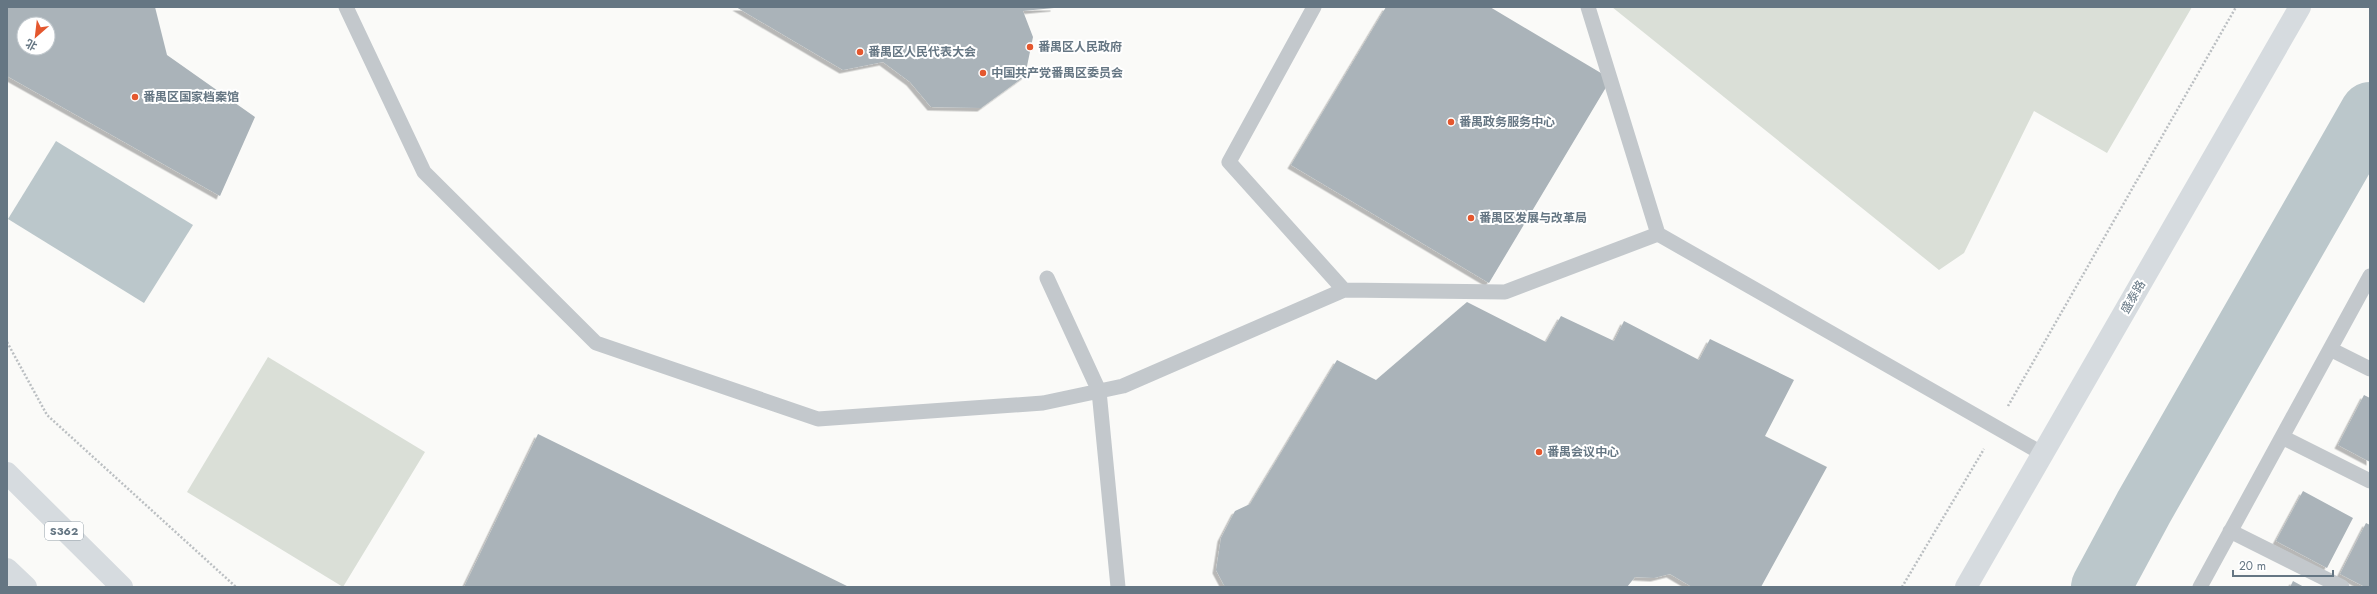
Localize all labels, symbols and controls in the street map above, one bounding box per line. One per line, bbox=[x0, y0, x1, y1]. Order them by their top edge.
north arrow bbox=[16, 16, 56, 56]
text: 北 bbox=[23, 35, 40, 54]
place label: 番禺区人民政府 bbox=[1038, 38, 1122, 56]
marker: 番禺区人民政府 bbox=[1025, 42, 1035, 52]
place label: 番禺区人民代表大会 bbox=[868, 43, 976, 61]
marker: 番禺区人民代表大会 bbox=[855, 47, 865, 57]
place label: 中国共产党番禺区委员会 bbox=[991, 64, 1123, 82]
marker: 中国共产党番禺区委员会 bbox=[978, 68, 988, 78]
place label: 番禺区国家档案馆 bbox=[143, 88, 239, 106]
marker: 番禺区国家档案馆 bbox=[130, 92, 140, 102]
place label: 番禺政务服务中心 bbox=[1459, 113, 1555, 131]
marker: 番禺政务服务中心 bbox=[1446, 117, 1456, 127]
place label: 番禺区发展与改革局 bbox=[1479, 209, 1587, 227]
marker: 番禺区发展与改革局 bbox=[1466, 213, 1476, 223]
street label: 盛泰路 bbox=[2116, 277, 2150, 317]
place label: 番禺会议中心 bbox=[1547, 443, 1619, 461]
marker: 番禺会议中心 bbox=[1534, 447, 1544, 457]
road number: S362 bbox=[45, 522, 83, 540]
scale bar bbox=[2233, 552, 2333, 578]
text: 20 m bbox=[2239, 557, 2266, 575]

